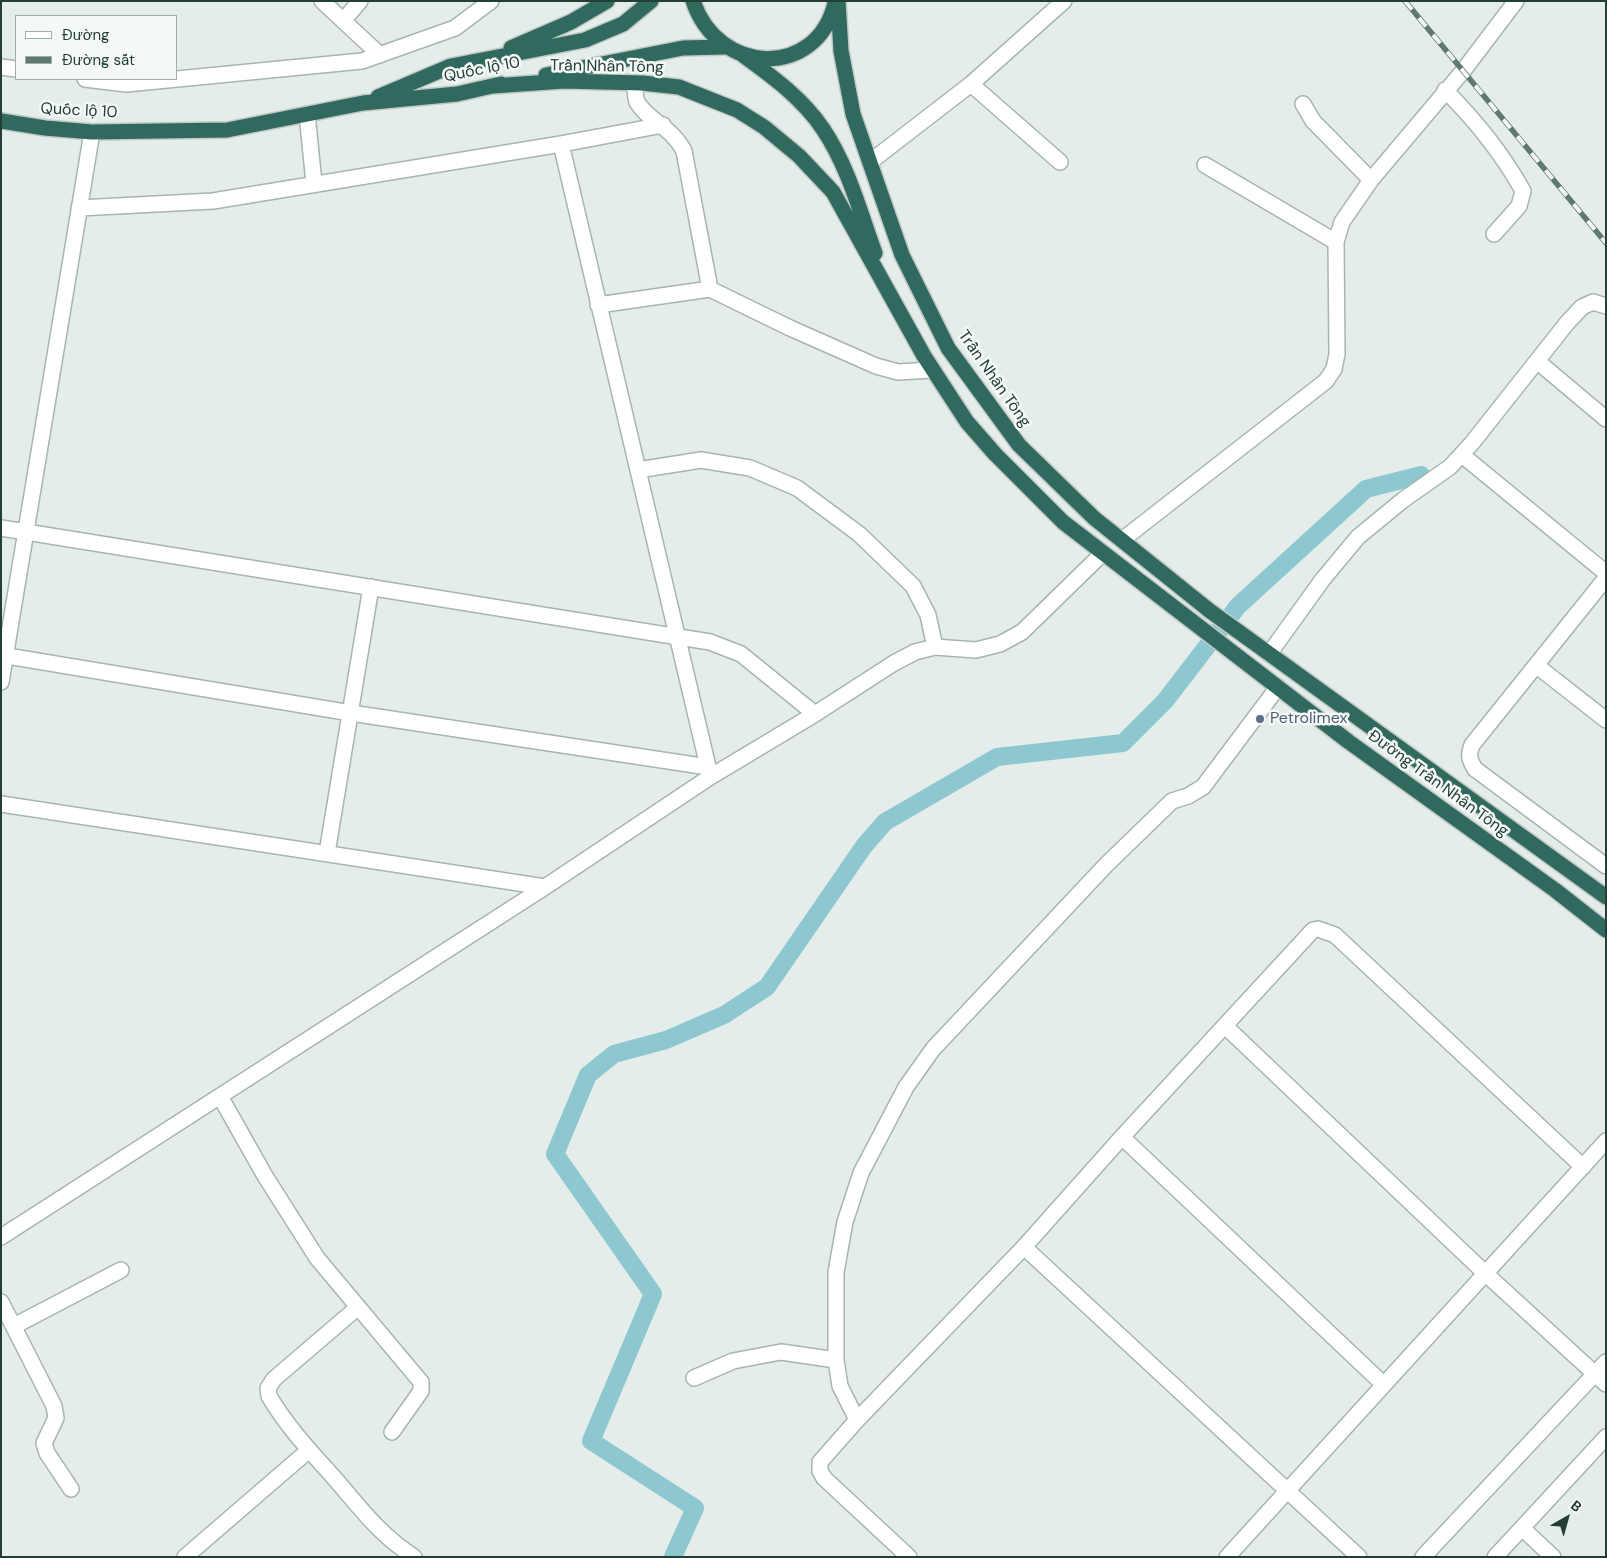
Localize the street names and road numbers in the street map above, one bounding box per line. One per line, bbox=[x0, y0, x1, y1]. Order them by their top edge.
street label: Quốc lộ 10 bbox=[442, 53, 522, 87]
street label: Trần Nhân Tông bbox=[550, 56, 664, 78]
street label: Quốc lộ 10 bbox=[40, 99, 118, 123]
street label: Trần Nhân Tông bbox=[954, 327, 1034, 431]
street label: Đường Trần Nhân Tông bbox=[1364, 727, 1512, 841]

